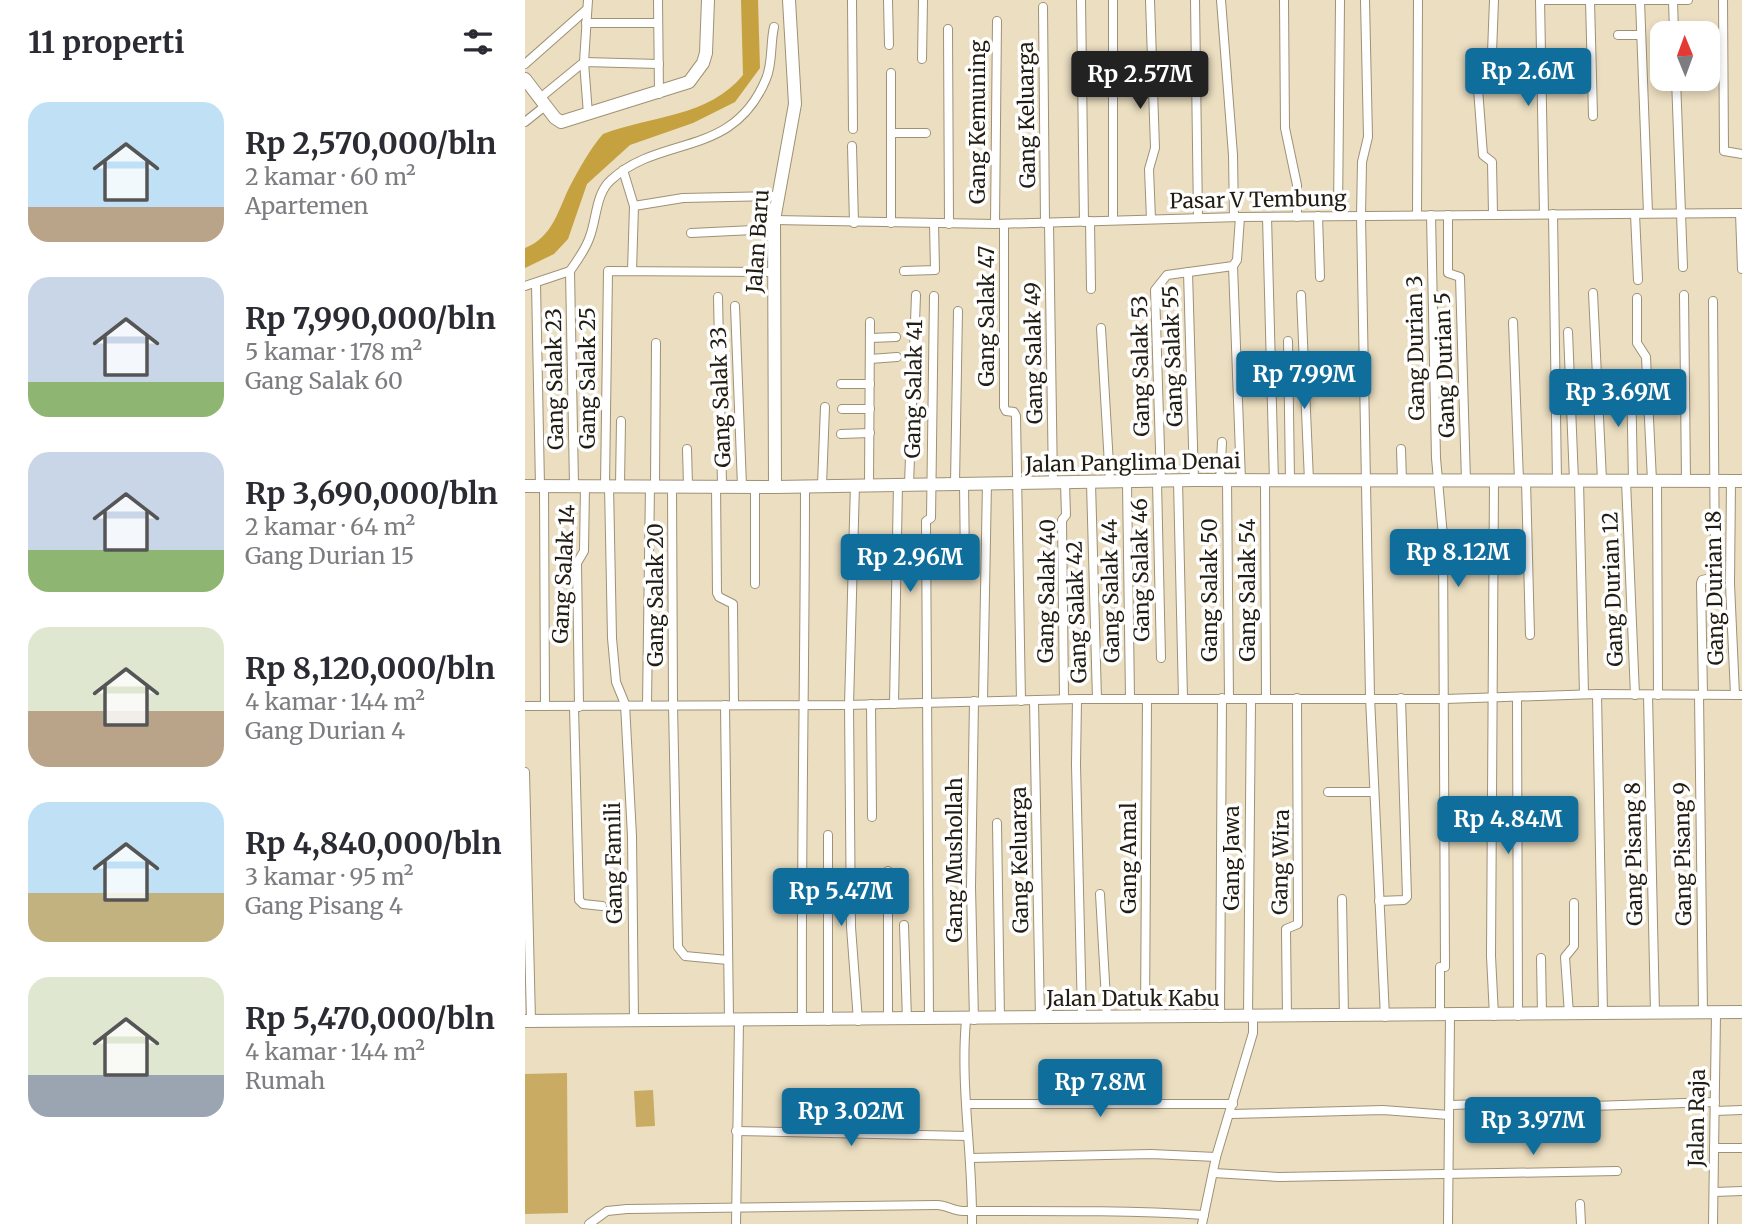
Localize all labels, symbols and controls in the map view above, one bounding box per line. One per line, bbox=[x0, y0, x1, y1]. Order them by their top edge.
north arrow bbox=[1650, 21, 1720, 91]
map controls bbox=[1650, 21, 1720, 91]
text: 11 properti bbox=[28, 23, 185, 61]
icon: filters bbox=[459, 23, 497, 61]
street label: Gang Kemuning bbox=[964, 40, 991, 204]
street label: Gang Keluarga bbox=[1012, 41, 1041, 189]
pin: Rp 2.6M bbox=[1463, 48, 1593, 108]
pin: Rp 2.57M bbox=[1068, 52, 1212, 111]
text: Rp 2.6M bbox=[1481, 56, 1575, 85]
text: Rp 2.57M bbox=[1087, 59, 1193, 88]
text: Rp 2,570,000/bln bbox=[245, 124, 496, 162]
icon: home bbox=[84, 130, 168, 214]
text: 2 kamar · 60 m² bbox=[245, 162, 416, 191]
street label: Pasar V Tembung bbox=[1169, 184, 1347, 215]
street label: Jalan Baru bbox=[740, 188, 775, 295]
text: Apartemen bbox=[245, 191, 369, 220]
street label: Gang Salak 47 bbox=[973, 246, 1000, 386]
street label: Gang Durian 3 bbox=[1401, 275, 1430, 421]
street label: Gang Salak 49 bbox=[1019, 282, 1048, 424]
street label: Gang Salak 55 bbox=[1157, 285, 1188, 427]
street label: Gang Durian 5 bbox=[1428, 292, 1461, 438]
street label: Gang Salak 53 bbox=[1126, 295, 1155, 437]
text: Rp 7,990,000/bln bbox=[245, 299, 496, 337]
icon: home bbox=[84, 305, 168, 389]
street label: Gang Salak 25 bbox=[574, 307, 601, 449]
street label: Gang Salak 23 bbox=[540, 308, 569, 450]
street label: Gang Salak 41 bbox=[899, 319, 928, 459]
street label: Gang Salak 33 bbox=[705, 326, 736, 468]
text: 5 kamar · 178 m² bbox=[245, 337, 422, 366]
pin: Rp 7.99M bbox=[1232, 352, 1376, 411]
text: Rp 7.99M bbox=[1252, 359, 1356, 388]
text: Gang Salak 60 bbox=[245, 366, 403, 395]
pin: Rp 3.69M bbox=[1546, 370, 1690, 429]
text: Rp 3.69M bbox=[1565, 377, 1671, 406]
street label: Jalan Panglima Denai bbox=[1024, 447, 1241, 478]
text: Rp 3,690,000/bln bbox=[245, 474, 498, 512]
icon: home bbox=[84, 480, 168, 564]
street label: Gang Salak 46 bbox=[1126, 498, 1155, 642]
street label: Gang Salak 14 bbox=[546, 504, 581, 644]
street label: Gang Durian 18 bbox=[1700, 510, 1729, 666]
street label: Gang Durian 12 bbox=[1596, 511, 1629, 667]
text: 2 kamar · 64 m² bbox=[245, 512, 415, 541]
street label: Gang Salak 50 bbox=[1196, 518, 1223, 662]
street label: Gang Salak 40 bbox=[1032, 519, 1061, 663]
street label: Gang Salak 44 bbox=[1096, 519, 1125, 663]
street label: Gang Salak 54 bbox=[1234, 519, 1261, 661]
street label: Gang Salak 20 bbox=[642, 523, 669, 667]
pin: Rp 8.12M bbox=[1386, 530, 1530, 589]
pin: Rp 2.96M bbox=[838, 534, 982, 594]
text: Rp 8.12M bbox=[1406, 537, 1510, 566]
street label: Gang Salak 42 bbox=[1061, 540, 1092, 684]
text: Gang Durian 15 bbox=[245, 541, 414, 570]
text: Rp 2.96M bbox=[857, 542, 963, 571]
text: Rp 8,120,000/bln bbox=[245, 649, 495, 687]
icon: home bbox=[84, 655, 168, 739]
text: 4 kamar · 144 m² bbox=[245, 687, 425, 716]
text: Gang Durian 4 bbox=[245, 716, 405, 745]
street label: Gang Mushollah bbox=[941, 777, 968, 943]
street label: Gang Pisang 8 bbox=[1619, 782, 1648, 926]
street label: Gang Pisang 9 bbox=[1668, 782, 1697, 926]
street label: Gang Keluarga bbox=[1005, 786, 1034, 934]
pin: Rp 4.84M bbox=[1436, 796, 1580, 856]
street label: Gang Famili bbox=[599, 802, 628, 924]
street label: Gang Amal bbox=[1115, 802, 1142, 914]
text: Rp 4.84M bbox=[1453, 804, 1563, 833]
street label: Gang Jawa bbox=[1218, 805, 1245, 911]
street label: Gang Wira bbox=[1266, 809, 1295, 915]
text: Rp 4,840,000/bln bbox=[245, 824, 502, 862]
icon: home bbox=[84, 830, 168, 914]
text: 3 kamar · 95 m² bbox=[245, 862, 413, 891]
pin: Rp 5.47M bbox=[769, 869, 913, 928]
text: Rp 5.47M bbox=[789, 876, 893, 905]
text: Gang Pisang 4 bbox=[245, 891, 403, 920]
street label: Jalan Datuk Kabu bbox=[1045, 985, 1220, 1012]
text: Rp 5,470,000/bln bbox=[245, 999, 495, 1037]
icon: home bbox=[84, 1005, 168, 1089]
text: 4 kamar · 144 m² bbox=[245, 1037, 425, 1066]
pin: Rp 7.8M bbox=[1035, 1060, 1165, 1119]
text: Rumah bbox=[245, 1066, 325, 1095]
text: Rp 7.8M bbox=[1054, 1067, 1146, 1096]
street label: Jalan Raja bbox=[1682, 1069, 1711, 1168]
pin: Rp 3.02M bbox=[779, 1088, 923, 1148]
text: Rp 3.02M bbox=[798, 1096, 904, 1125]
pin: Rp 3.97M bbox=[1461, 1098, 1605, 1157]
text: Rp 3.97M bbox=[1481, 1105, 1585, 1134]

